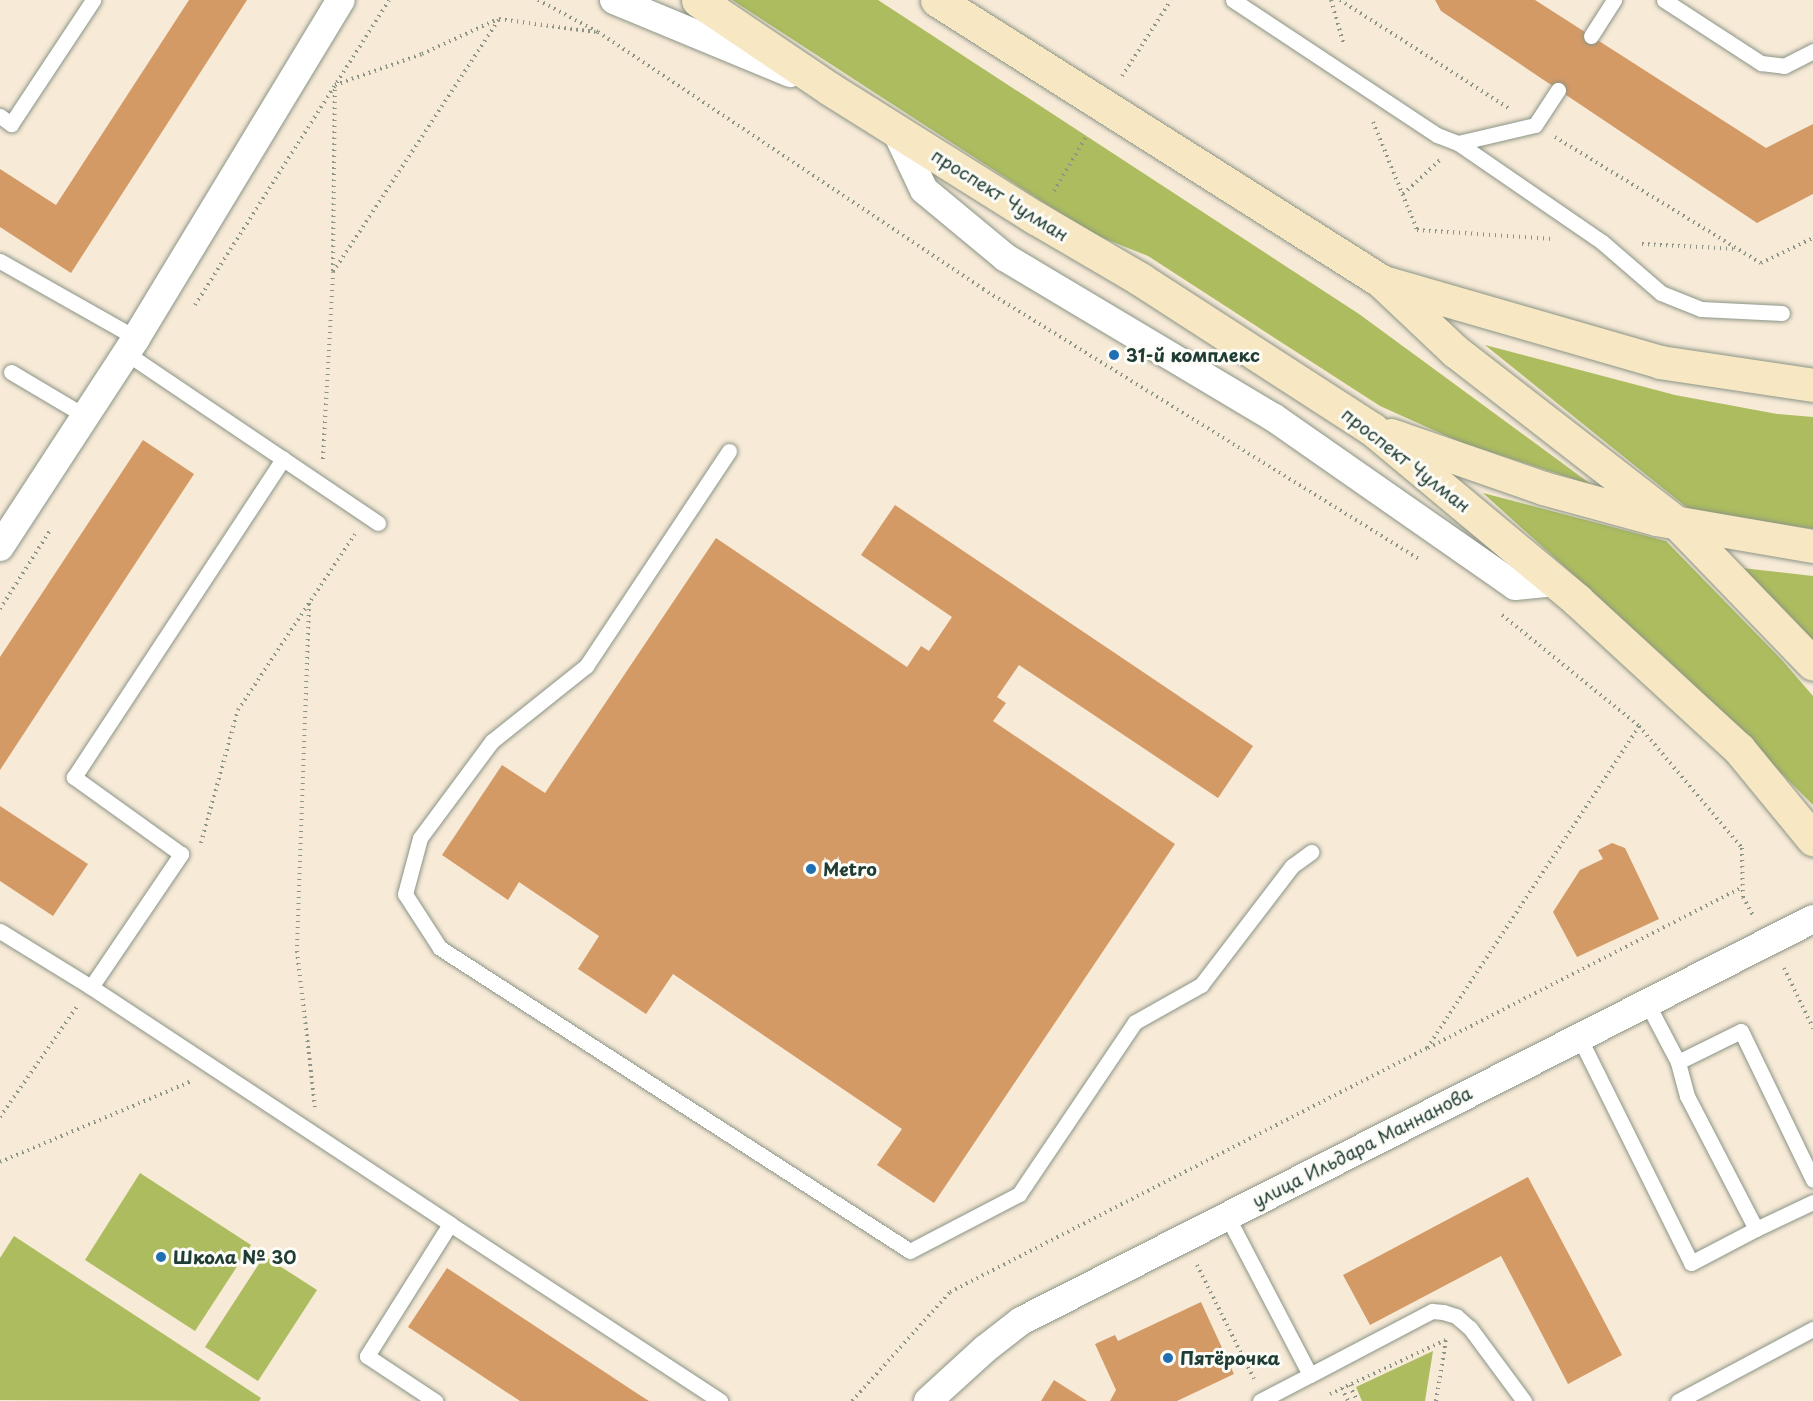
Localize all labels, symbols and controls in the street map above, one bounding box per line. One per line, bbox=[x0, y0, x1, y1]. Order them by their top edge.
street label: проспект Чулман bbox=[927, 144, 1073, 246]
place label: 31-й комплекс bbox=[1126, 344, 1261, 366]
marker: 31-й комплекс bbox=[1107, 348, 1121, 362]
street label: проспект Чулман bbox=[1337, 403, 1475, 517]
place label: Metro bbox=[823, 858, 877, 880]
marker: Metro bbox=[804, 862, 818, 876]
street label: улица Ильдара Маннанова bbox=[1247, 1082, 1477, 1212]
place label: Школа № 30 bbox=[173, 1246, 297, 1268]
marker: Школа № 30 bbox=[154, 1250, 168, 1264]
place label: Пятёрочка bbox=[1180, 1347, 1280, 1369]
marker: Пятёрочка bbox=[1161, 1351, 1175, 1365]

